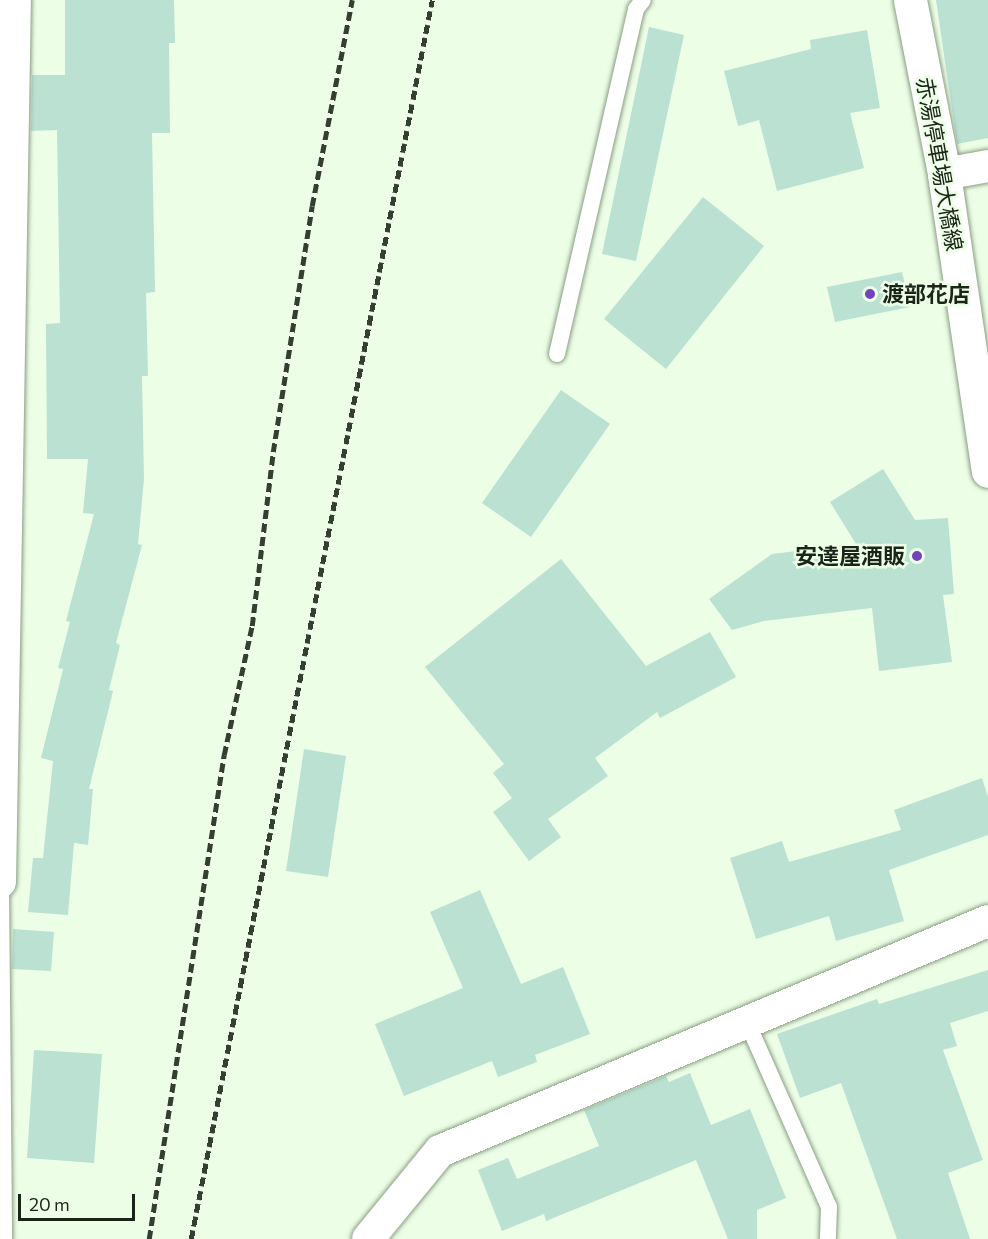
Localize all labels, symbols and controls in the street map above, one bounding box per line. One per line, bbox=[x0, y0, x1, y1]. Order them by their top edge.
street label: 赤湯停車場大橋線 bbox=[912, 75, 968, 253]
place label: 渡部花店 bbox=[882, 281, 970, 307]
marker: 渡部花店 bbox=[863, 287, 877, 301]
place label: 安達屋酒販 bbox=[795, 543, 905, 569]
marker: 安達屋酒販 bbox=[910, 549, 924, 563]
scale bar bbox=[21, 1182, 138, 1220]
text: 20 m bbox=[29, 1193, 70, 1215]

